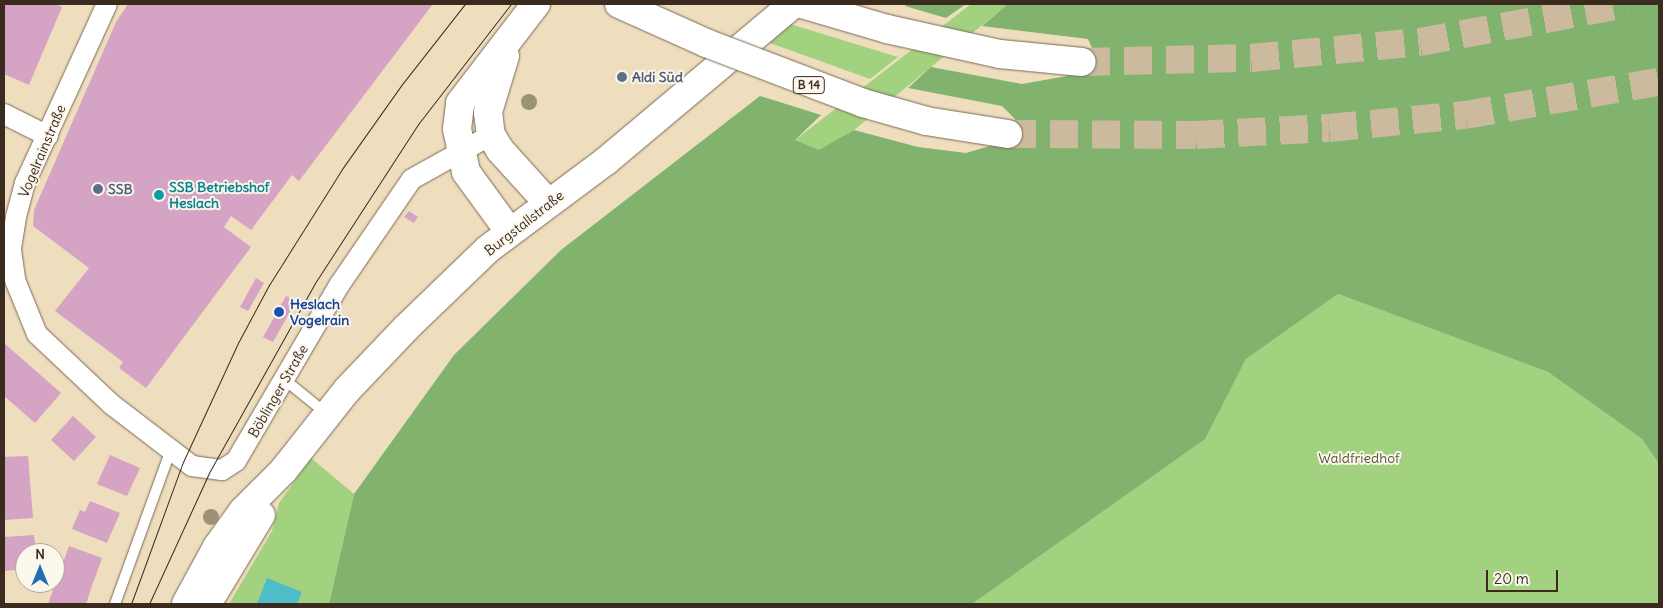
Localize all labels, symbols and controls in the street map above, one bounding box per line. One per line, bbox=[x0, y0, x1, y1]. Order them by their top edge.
place label: Aldi Süd bbox=[632, 69, 683, 85]
marker: Aldi Süd bbox=[616, 71, 628, 83]
road number: B 14 bbox=[793, 76, 825, 94]
street label: Vogelrainstraße bbox=[15, 102, 69, 200]
place label: SSB Betriebshof Heslach bbox=[169, 179, 269, 212]
place label: SSB bbox=[108, 181, 133, 197]
marker: SSB bbox=[92, 183, 104, 195]
street label: Burgstallstraße bbox=[481, 187, 567, 259]
marker: SSB Betriebshof Heslach bbox=[153, 189, 165, 201]
place label: Heslach Vogelrain bbox=[290, 296, 349, 328]
marker: Heslach Vogelrain bbox=[272, 305, 286, 319]
street label: Böblinger Straße bbox=[245, 342, 311, 440]
park label: Waldfriedhof bbox=[1318, 450, 1400, 466]
north arrow bbox=[15, 543, 65, 593]
text: N bbox=[35, 545, 45, 563]
scale bar bbox=[1488, 560, 1560, 592]
text: 20 m bbox=[1494, 569, 1529, 588]

